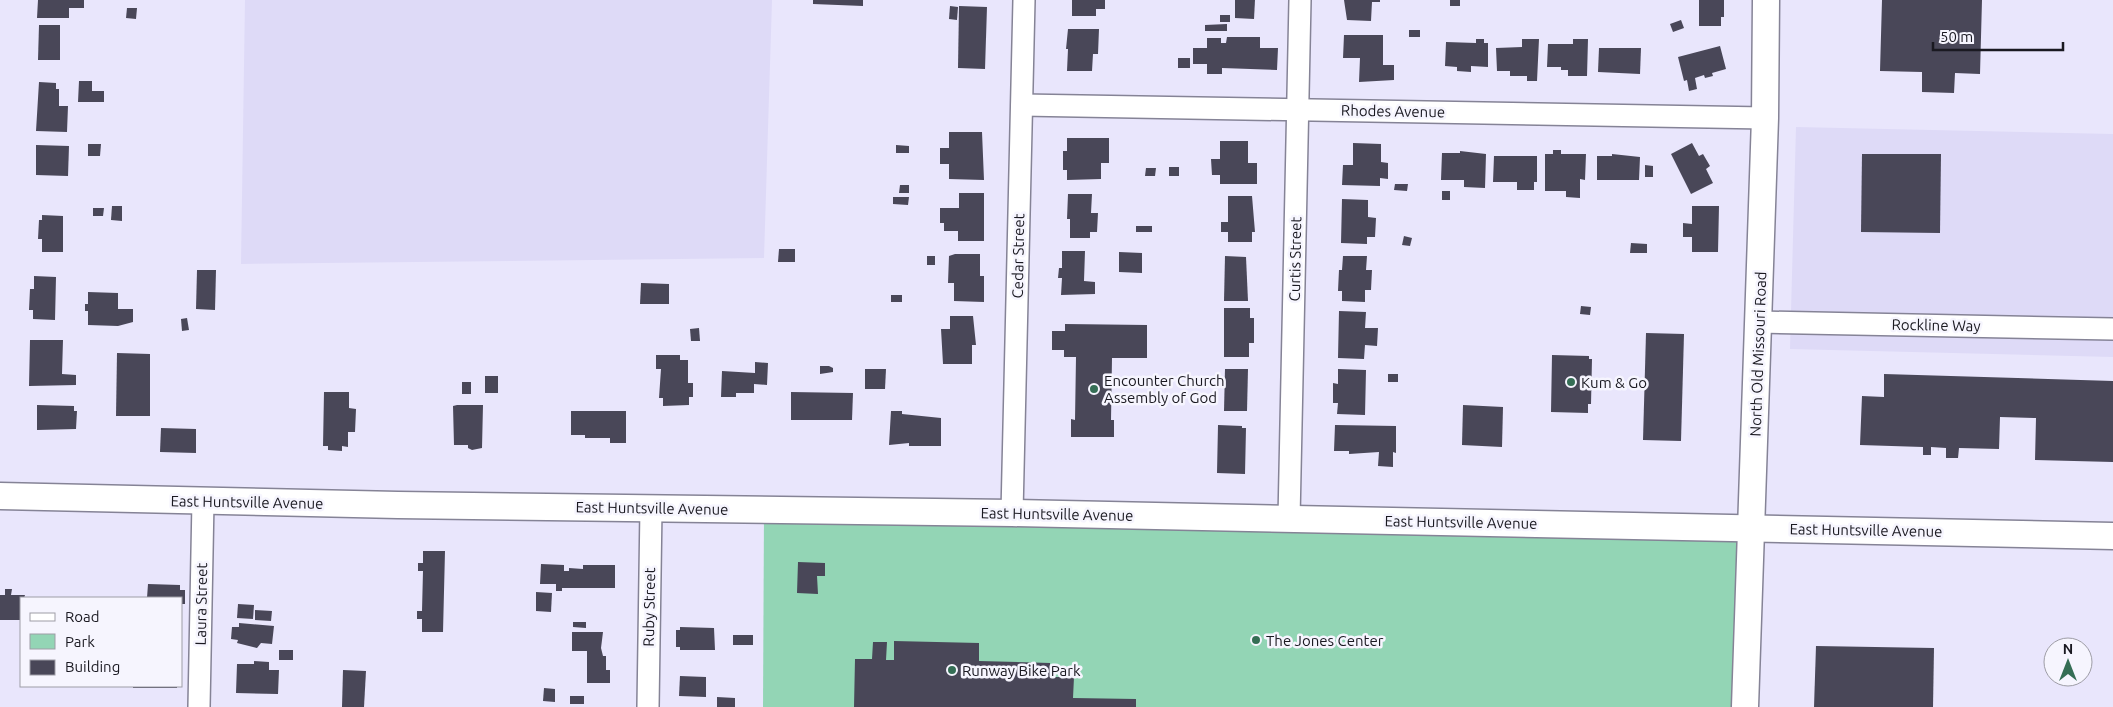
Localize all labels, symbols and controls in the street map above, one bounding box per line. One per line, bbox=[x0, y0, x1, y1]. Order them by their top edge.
scale bar bbox=[1933, 20, 2063, 52]
text: 50 m bbox=[1940, 28, 1973, 45]
street label: Rhodes Avenue bbox=[1341, 102, 1445, 120]
street label: Cedar Street bbox=[1009, 213, 1027, 299]
street label: Curtis Street bbox=[1286, 216, 1304, 301]
street label: North Old Missouri Road bbox=[1747, 271, 1769, 437]
street label: Rockline Way bbox=[1891, 316, 1981, 334]
place label: Encounter Church Assembly of God bbox=[1104, 372, 1225, 406]
place label: Kum & Go bbox=[1581, 374, 1647, 391]
marker: Kum & Go bbox=[1565, 376, 1577, 388]
marker: Encounter Church Assembly of God bbox=[1088, 383, 1100, 395]
street label: East Huntsville Avenue bbox=[170, 492, 324, 512]
street label: East Huntsville Avenue bbox=[575, 498, 729, 518]
street label: East Huntsville Avenue bbox=[980, 504, 1134, 524]
street label: East Huntsville Avenue bbox=[1384, 512, 1538, 532]
street label: East Huntsville Avenue bbox=[1789, 520, 1943, 540]
street label: Laura Street bbox=[192, 562, 210, 645]
street label: Ruby Street bbox=[640, 567, 658, 647]
legend bbox=[20, 597, 182, 687]
text: Road bbox=[65, 608, 100, 625]
place label: The Jones Center bbox=[1266, 632, 1384, 649]
text: Park bbox=[65, 633, 95, 650]
marker: The Jones Center bbox=[1250, 634, 1262, 646]
north arrow bbox=[2043, 637, 2093, 687]
text: N bbox=[2063, 641, 2073, 657]
text: Building bbox=[65, 658, 120, 675]
place label: Runway Bike Park bbox=[962, 662, 1081, 679]
marker: Runway Bike Park bbox=[946, 664, 958, 676]

